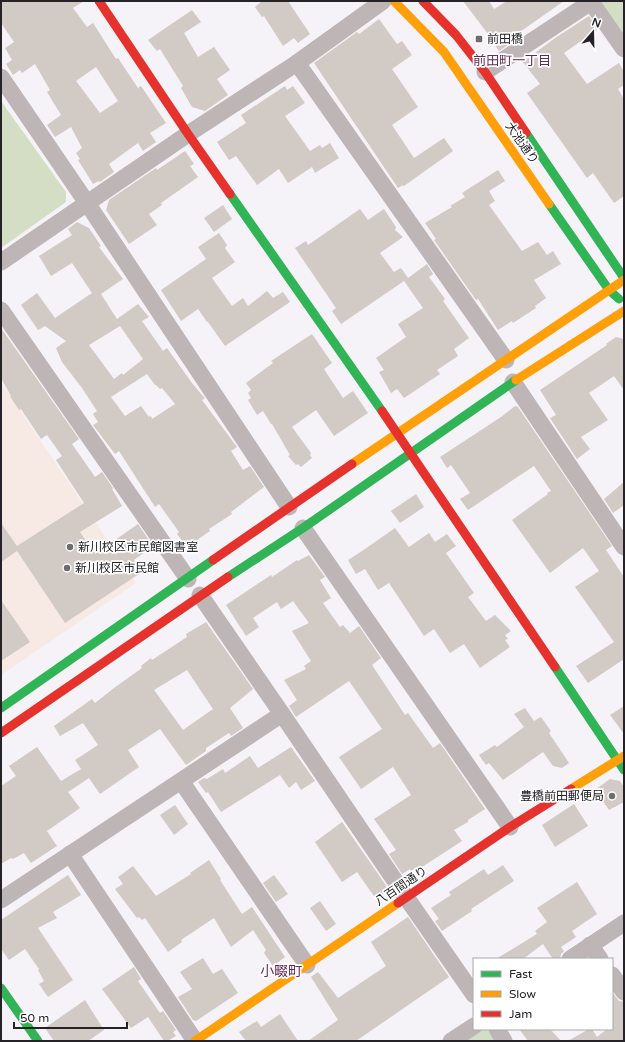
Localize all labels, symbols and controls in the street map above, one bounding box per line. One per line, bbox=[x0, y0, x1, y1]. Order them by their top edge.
north arrow bbox=[573, 12, 613, 52]
text: N bbox=[590, 15, 603, 31]
place label: 前田橋 bbox=[487, 32, 523, 46]
marker: 前田橋 bbox=[474, 34, 484, 44]
district label: 前田町一丁目 bbox=[473, 53, 551, 69]
street label: 大池通り bbox=[502, 119, 542, 167]
place label: 新川校区市民館図書室 bbox=[78, 540, 198, 554]
marker: 新川校区市民館図書室 bbox=[65, 542, 75, 552]
place label: 新川校区市民館 bbox=[75, 561, 159, 575]
marker: 新川校区市民館 bbox=[62, 563, 72, 573]
place label: 豊橋前田郵便局 bbox=[520, 789, 604, 803]
marker: 豊橋前田郵便局 bbox=[607, 791, 617, 801]
street label: 八百間通り bbox=[372, 863, 430, 909]
legend bbox=[473, 958, 613, 1030]
district label: 小畷町 bbox=[260, 963, 302, 980]
text: Fast bbox=[509, 967, 533, 981]
text: Slow bbox=[509, 987, 536, 1001]
scale bar bbox=[14, 1004, 127, 1030]
text: Jam bbox=[509, 1007, 532, 1021]
text: 50 m bbox=[20, 1011, 49, 1025]

